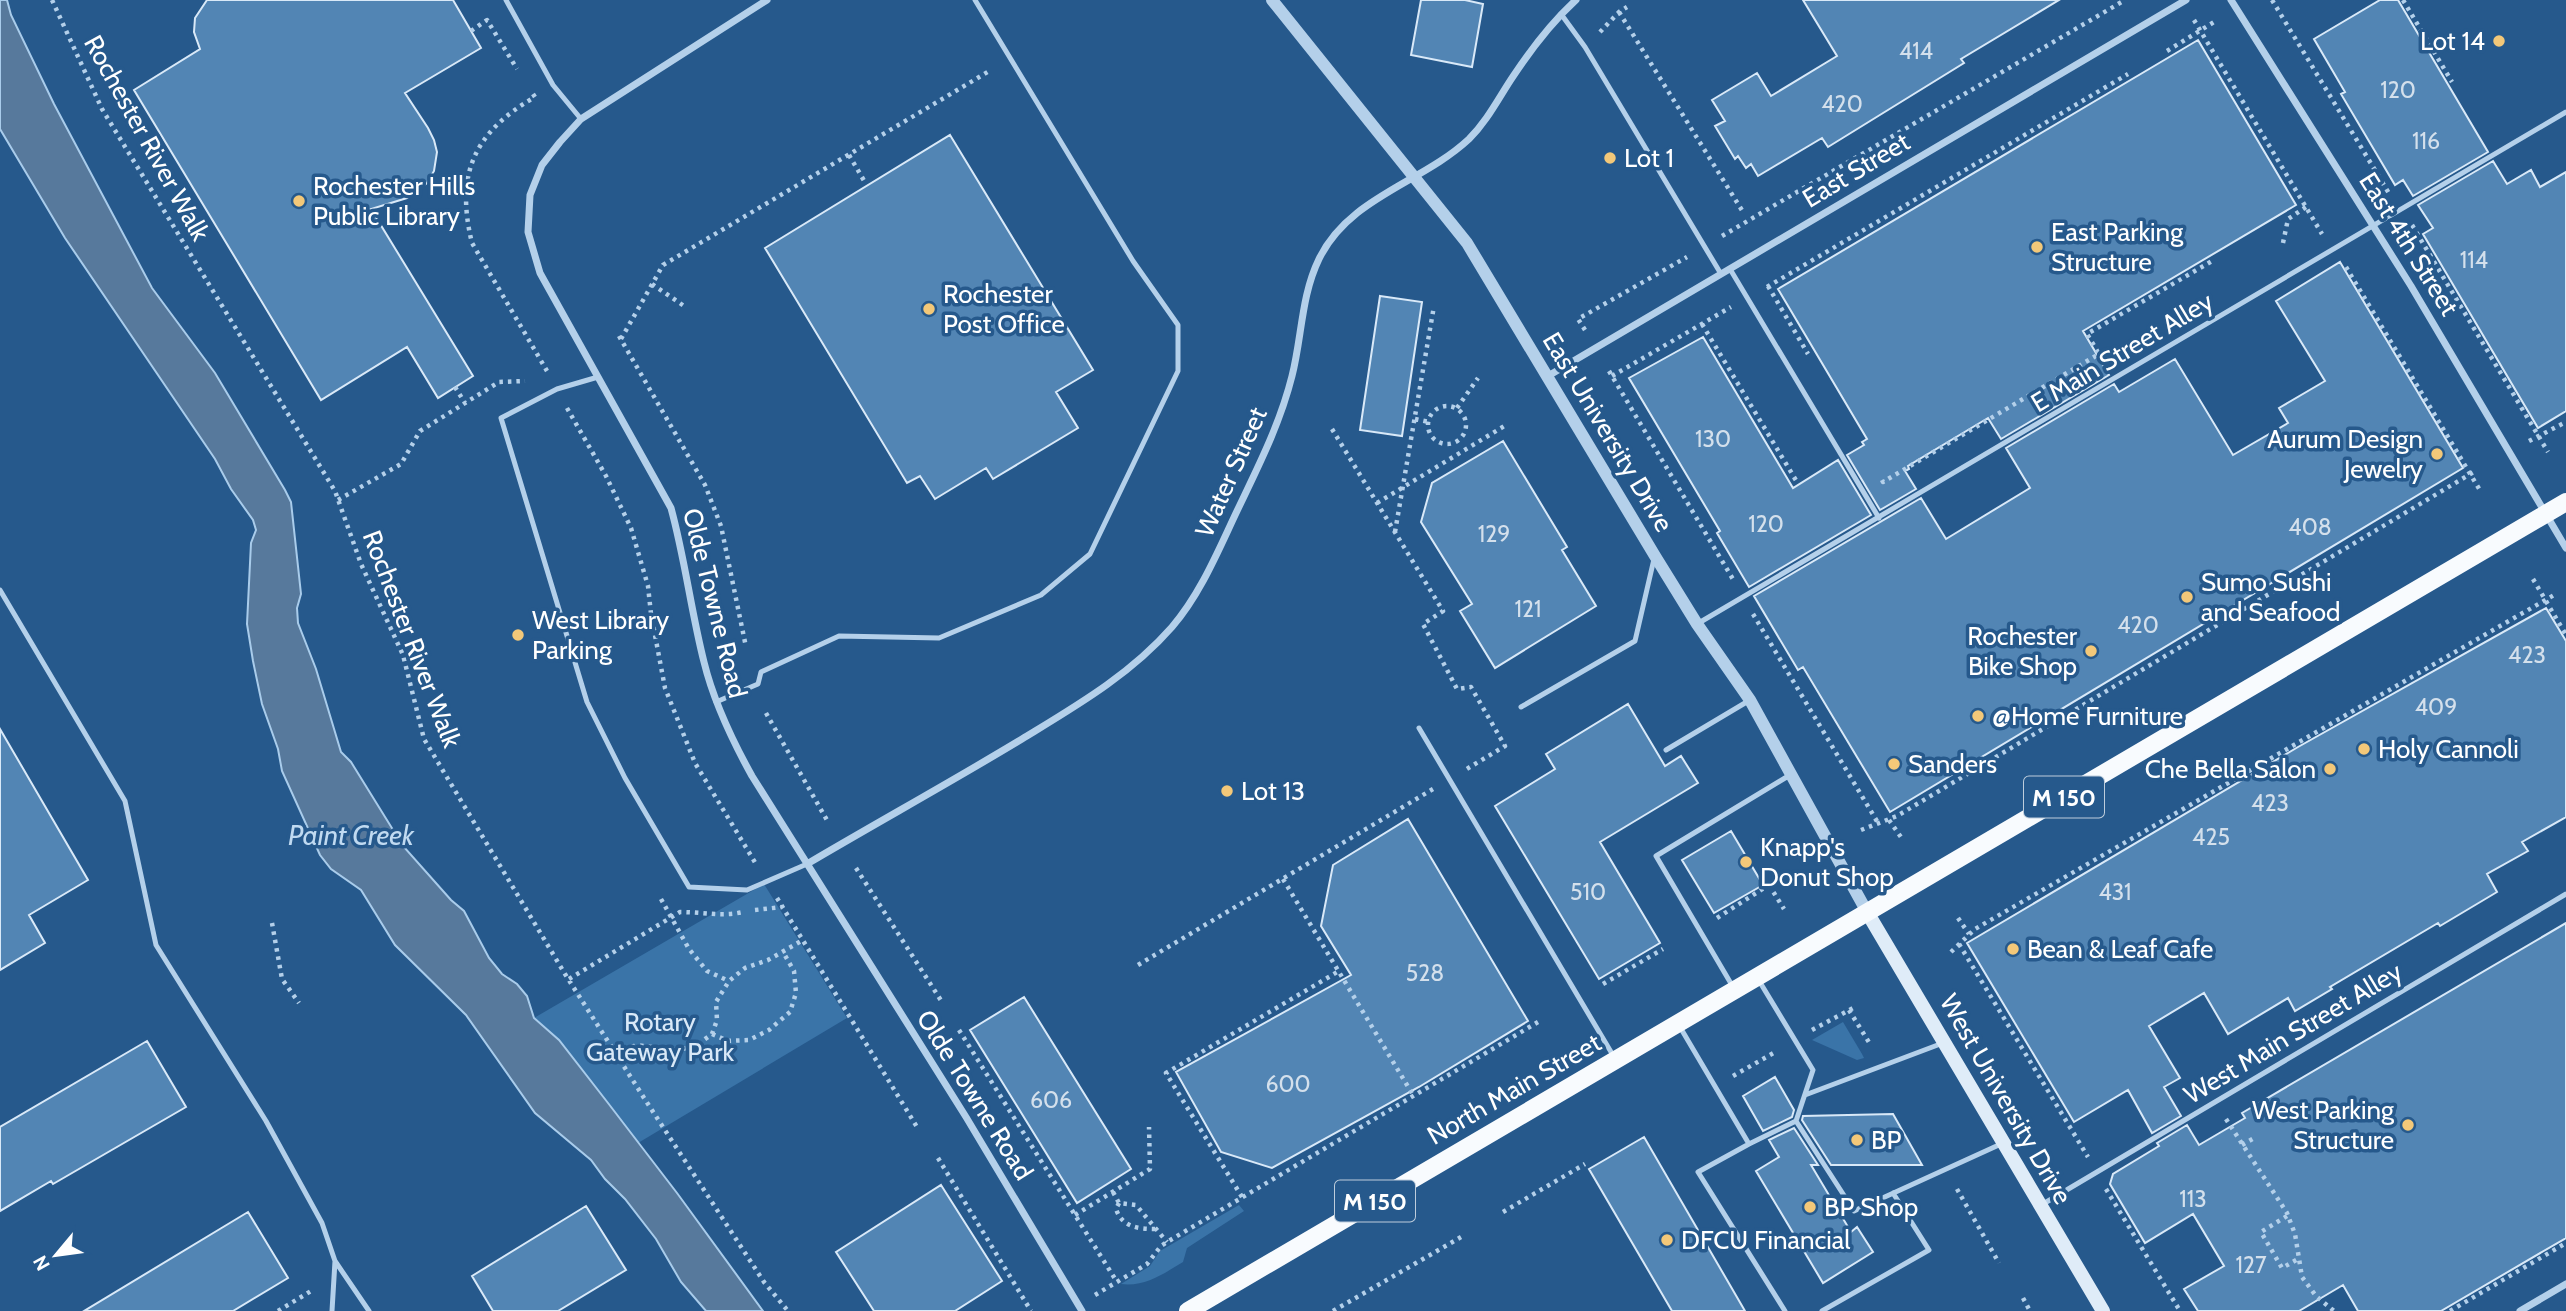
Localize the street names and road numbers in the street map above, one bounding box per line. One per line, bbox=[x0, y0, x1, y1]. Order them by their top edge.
street label: Rochester River Walk bbox=[77, 30, 217, 247]
street label: East Street bbox=[1797, 126, 1915, 214]
street label: East 4th Street bbox=[2352, 166, 2466, 322]
street label: E Main Street Alley bbox=[2025, 285, 2219, 419]
street label: East University Drive bbox=[1536, 326, 1680, 538]
street label: Water Street bbox=[1188, 402, 1274, 542]
street label: Olde Towne Road bbox=[676, 505, 754, 701]
street label: Rochester River Walk bbox=[356, 526, 468, 753]
road number: M 150 bbox=[2024, 776, 2104, 818]
street label: West Main Street Alley bbox=[2178, 955, 2408, 1111]
street label: West University Drive bbox=[1933, 988, 2079, 1210]
street label: Olde Towne Road bbox=[910, 1004, 1040, 1186]
street label: North Main Street bbox=[1421, 1026, 1607, 1152]
road number: M 150 bbox=[1335, 1181, 1415, 1222]

